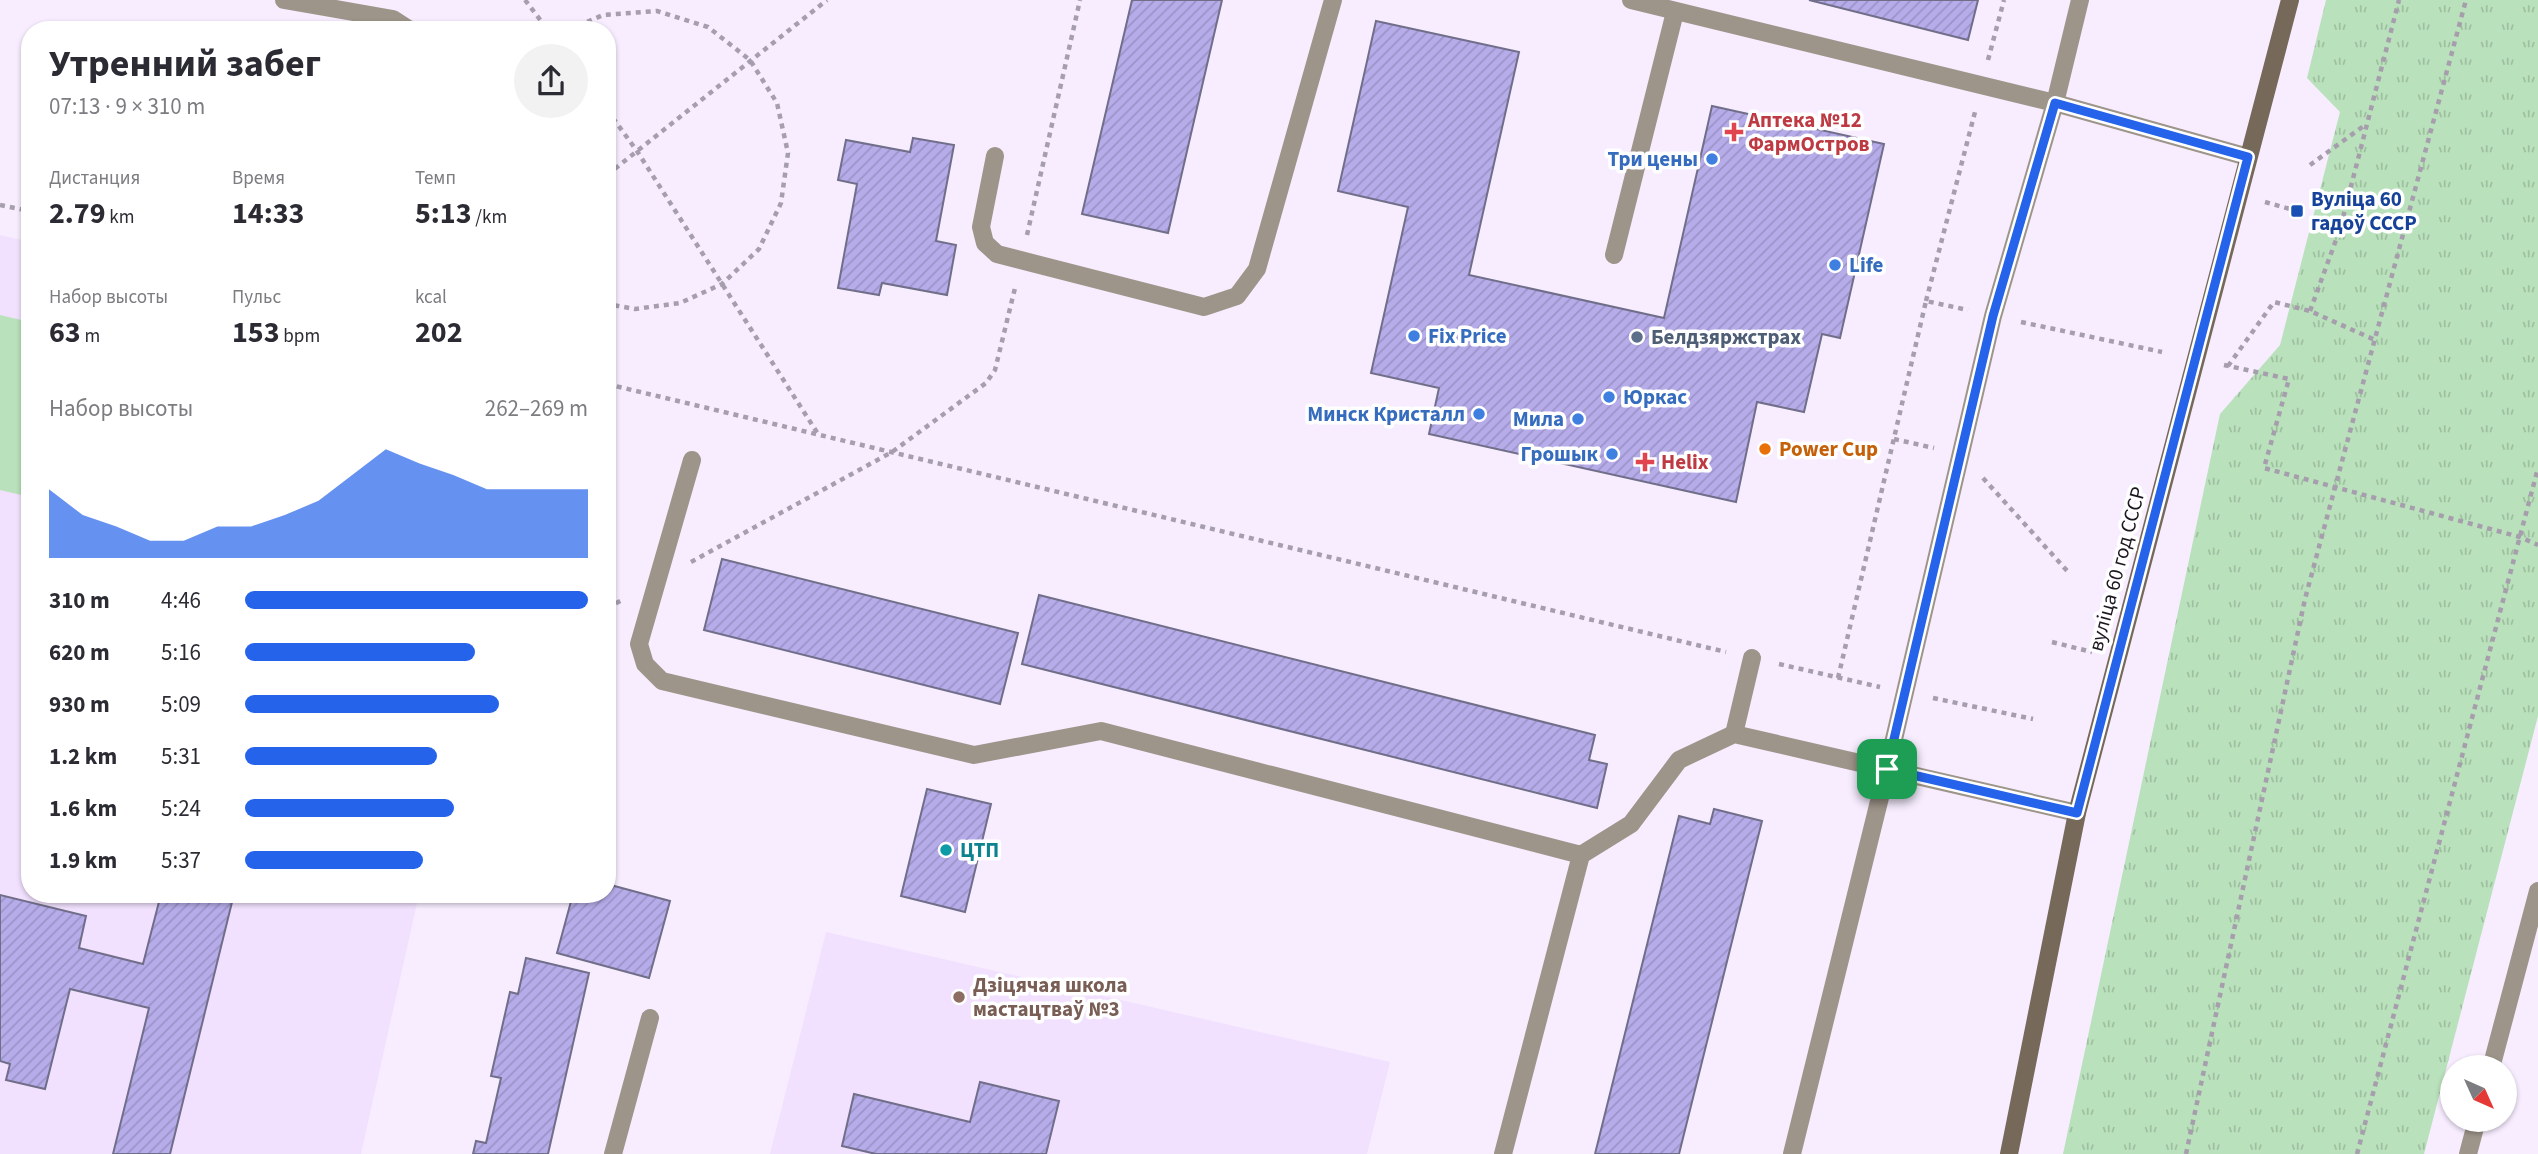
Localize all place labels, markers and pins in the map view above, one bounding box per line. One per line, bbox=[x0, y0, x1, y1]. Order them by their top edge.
place label: Аптека №12 ФармОстров bbox=[1747, 105, 1870, 159]
marker: Аптека №12 ФармОстров bbox=[1726, 124, 1742, 140]
place label: Три цены bbox=[1608, 144, 1698, 174]
marker: Три цены bbox=[1704, 151, 1720, 167]
place label: Вуліца 60 гадоў СССР bbox=[2311, 184, 2417, 238]
marker: Вуліца 60 гадоў СССР bbox=[2289, 203, 2305, 219]
place label: Life bbox=[1849, 250, 1884, 280]
marker: Life bbox=[1827, 257, 1843, 273]
place label: Fix Price bbox=[1428, 321, 1507, 351]
place label: Белдзяржстрах bbox=[1651, 322, 1801, 352]
marker: Fix Price bbox=[1406, 328, 1422, 344]
marker: Белдзяржстрах bbox=[1629, 329, 1645, 345]
place label: Юркас bbox=[1623, 382, 1687, 412]
marker: Юркас bbox=[1601, 389, 1617, 405]
place label: Минск Кристалл bbox=[1307, 399, 1465, 429]
place label: Мила bbox=[1513, 404, 1564, 434]
marker: Минск Кристалл bbox=[1471, 406, 1487, 422]
marker: Мила bbox=[1570, 411, 1586, 427]
place label: Power Cup bbox=[1779, 434, 1878, 464]
place label: Грошык bbox=[1520, 439, 1598, 469]
marker: Power Cup bbox=[1757, 441, 1773, 457]
marker: Грошык bbox=[1604, 446, 1620, 462]
place label: Helix bbox=[1661, 447, 1709, 477]
marker: Helix bbox=[1635, 452, 1655, 472]
pin bbox=[1857, 739, 1917, 799]
place label: ЦТП bbox=[960, 835, 999, 865]
marker: ЦТП bbox=[938, 842, 954, 858]
place label: Дзіцячая школа мастацтваў №3 bbox=[973, 970, 1128, 1024]
marker: Дзіцячая школа мастацтваў №3 bbox=[951, 989, 967, 1005]

